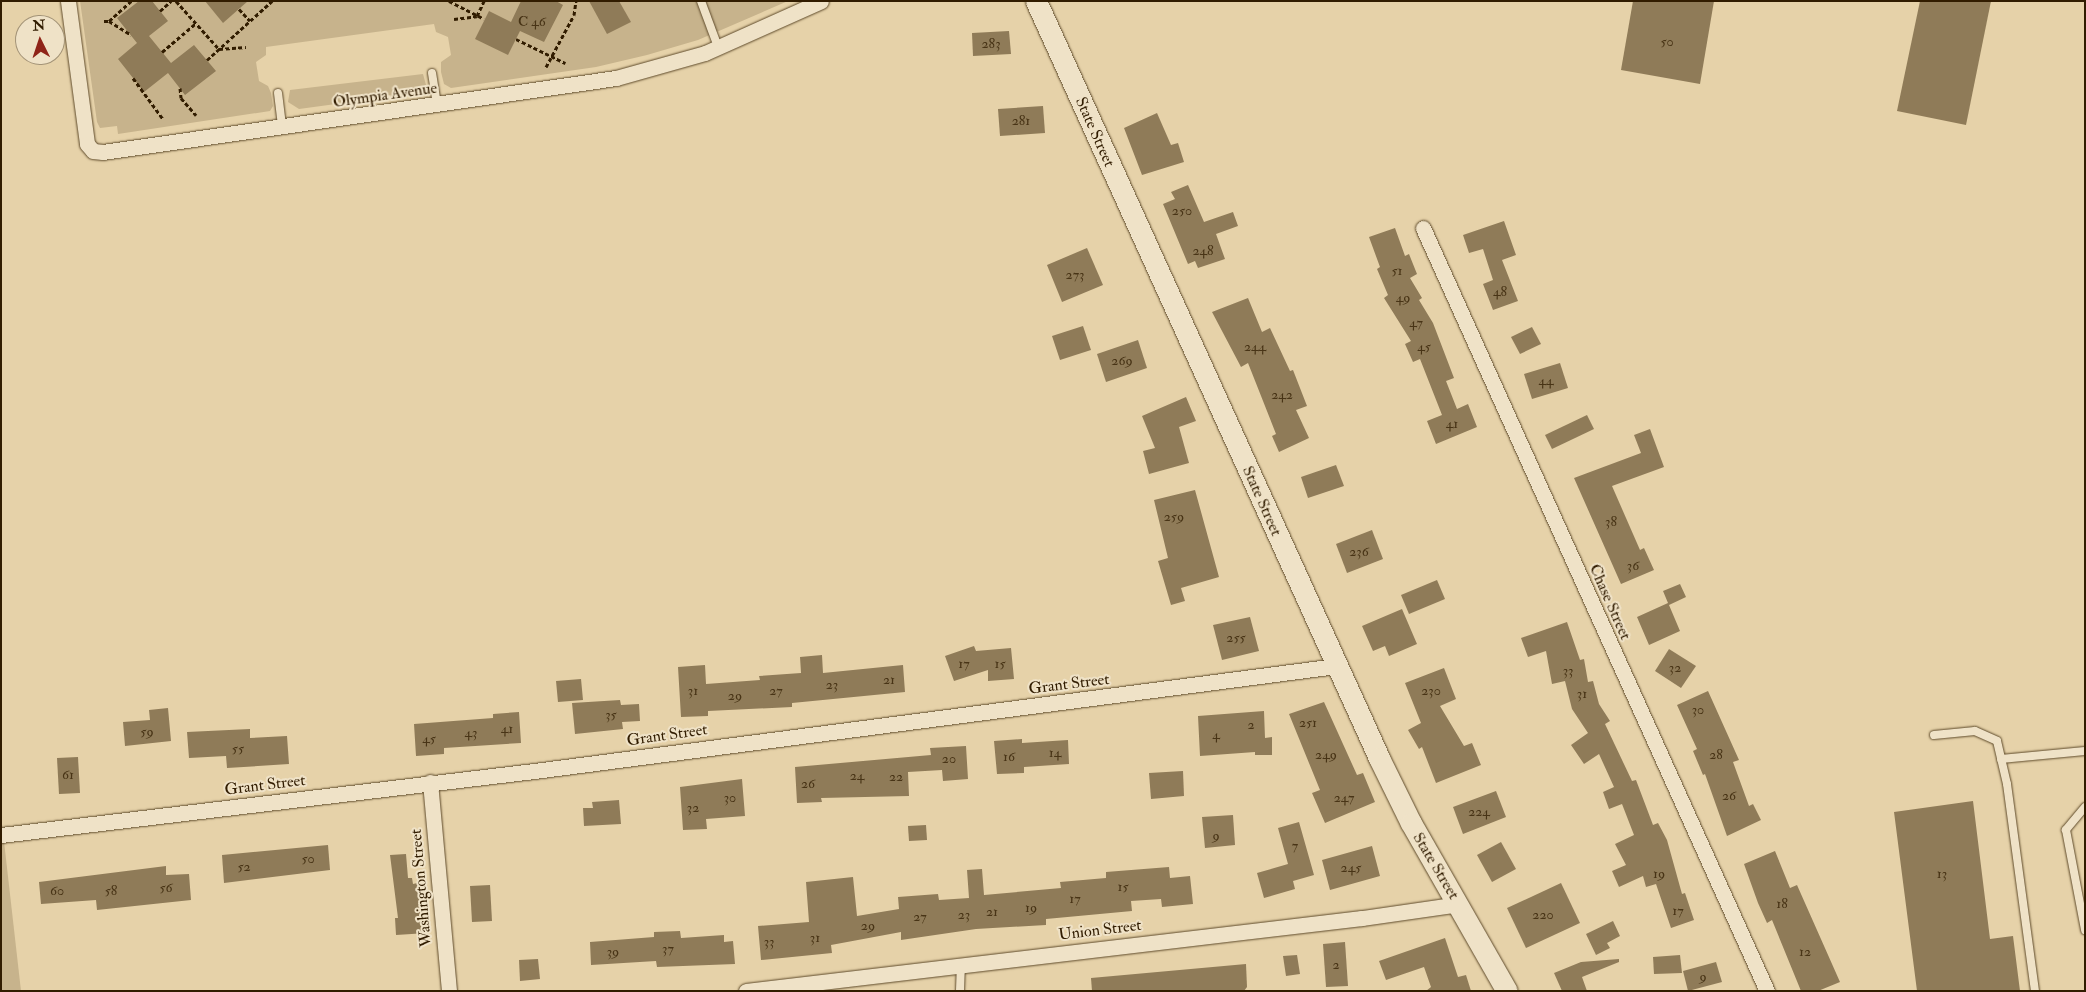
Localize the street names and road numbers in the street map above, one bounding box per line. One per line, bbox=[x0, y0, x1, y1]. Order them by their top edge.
street label: Olympia Avenue bbox=[332, 78, 438, 112]
street label: State Street bbox=[1071, 94, 1119, 170]
street label: State Street bbox=[1238, 463, 1286, 539]
street label: Chase Street bbox=[1585, 561, 1635, 643]
street label: Grant Street bbox=[1028, 670, 1110, 698]
street label: Grant Street bbox=[625, 720, 709, 750]
street label: Grant Street bbox=[224, 771, 306, 799]
street label: Washington Street bbox=[406, 828, 436, 948]
street label: State Street bbox=[1409, 829, 1463, 903]
street label: Union Street bbox=[1057, 915, 1143, 945]

